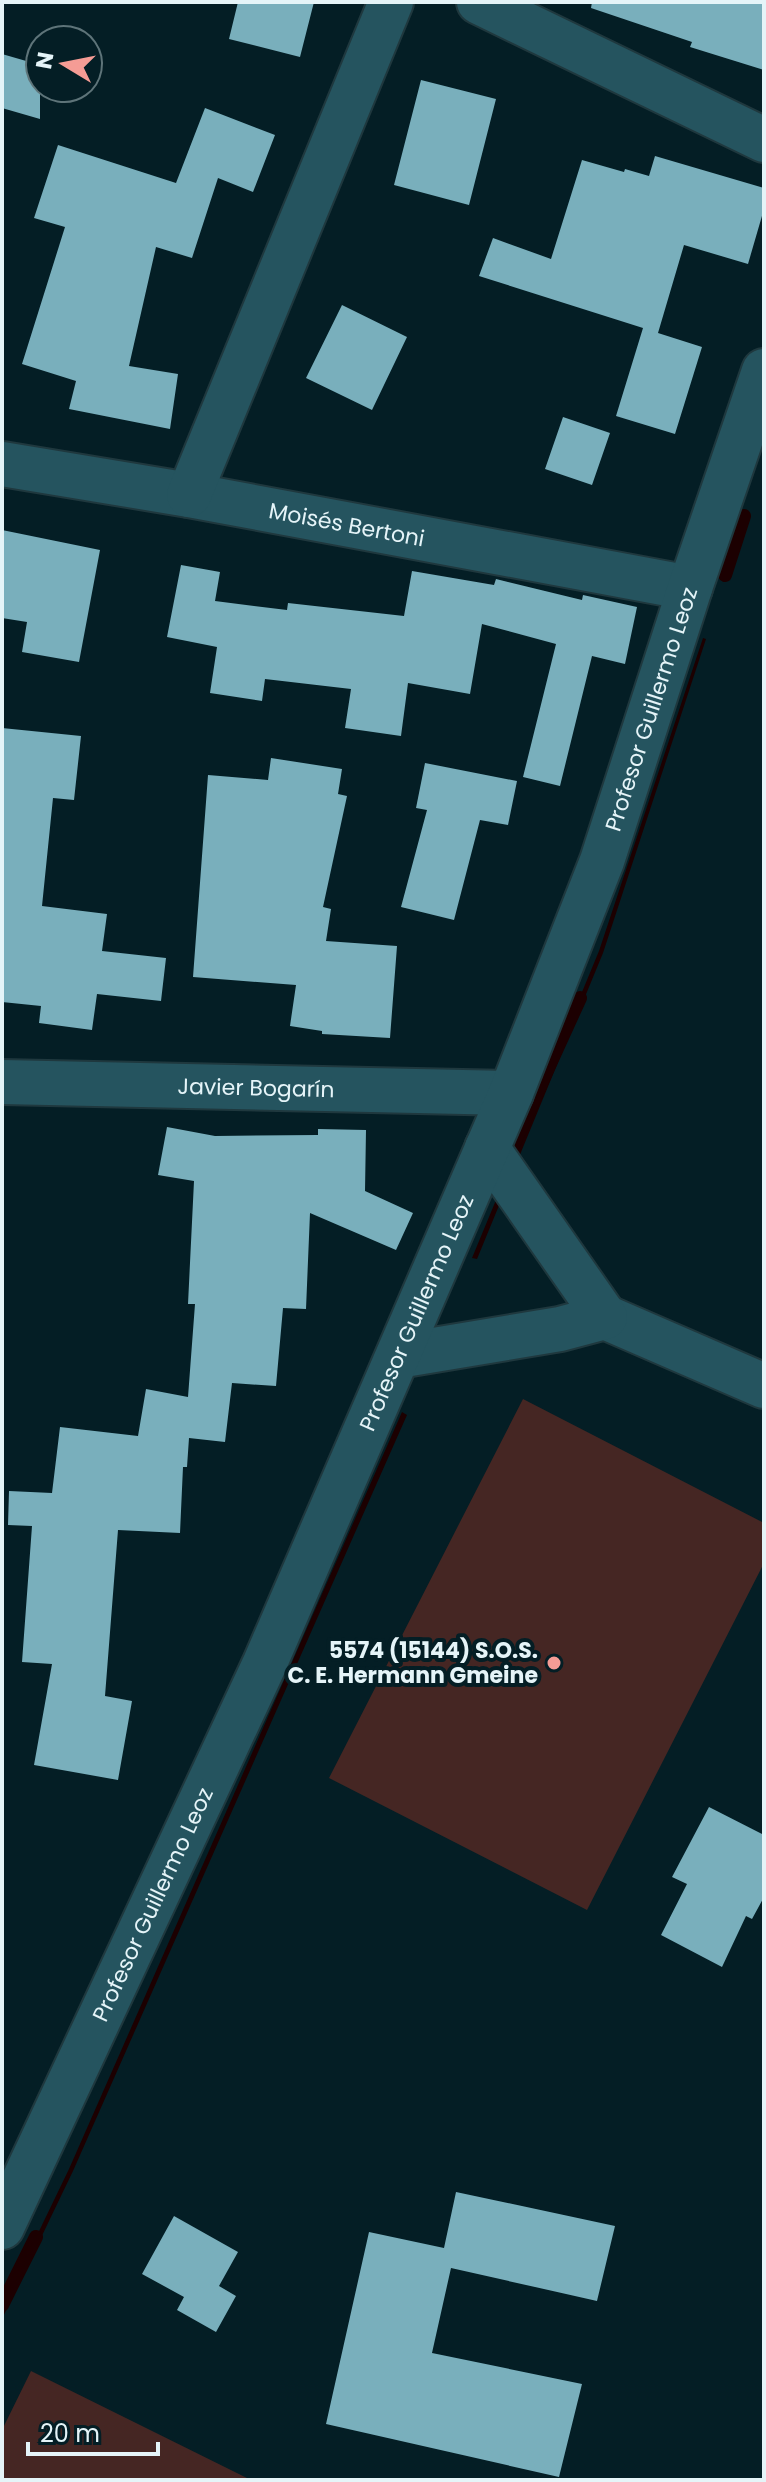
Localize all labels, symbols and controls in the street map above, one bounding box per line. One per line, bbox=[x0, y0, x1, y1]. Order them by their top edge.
north arrow bbox=[24, 24, 104, 104]
text: N bbox=[28, 50, 61, 71]
street label: Moisés Bertoni bbox=[266, 495, 427, 554]
street label: Profesor Guillermo Leoz bbox=[597, 583, 705, 835]
street label: Javier Bogarín bbox=[177, 1070, 335, 1105]
street label: Profesor Guillermo Leoz bbox=[352, 1189, 481, 1436]
place label: 5574 (15144) S.O.S. C. E. Hermann Gmeine bbox=[288, 1635, 538, 1691]
marker: 5574 (15144) S.O.S. C. E. Hermann Gmeine bbox=[545, 1654, 563, 1672]
street label: Profesor Guillermo Leoz bbox=[85, 1782, 220, 2026]
scale bar bbox=[28, 2406, 158, 2456]
text: 20 m bbox=[40, 2417, 100, 2450]

